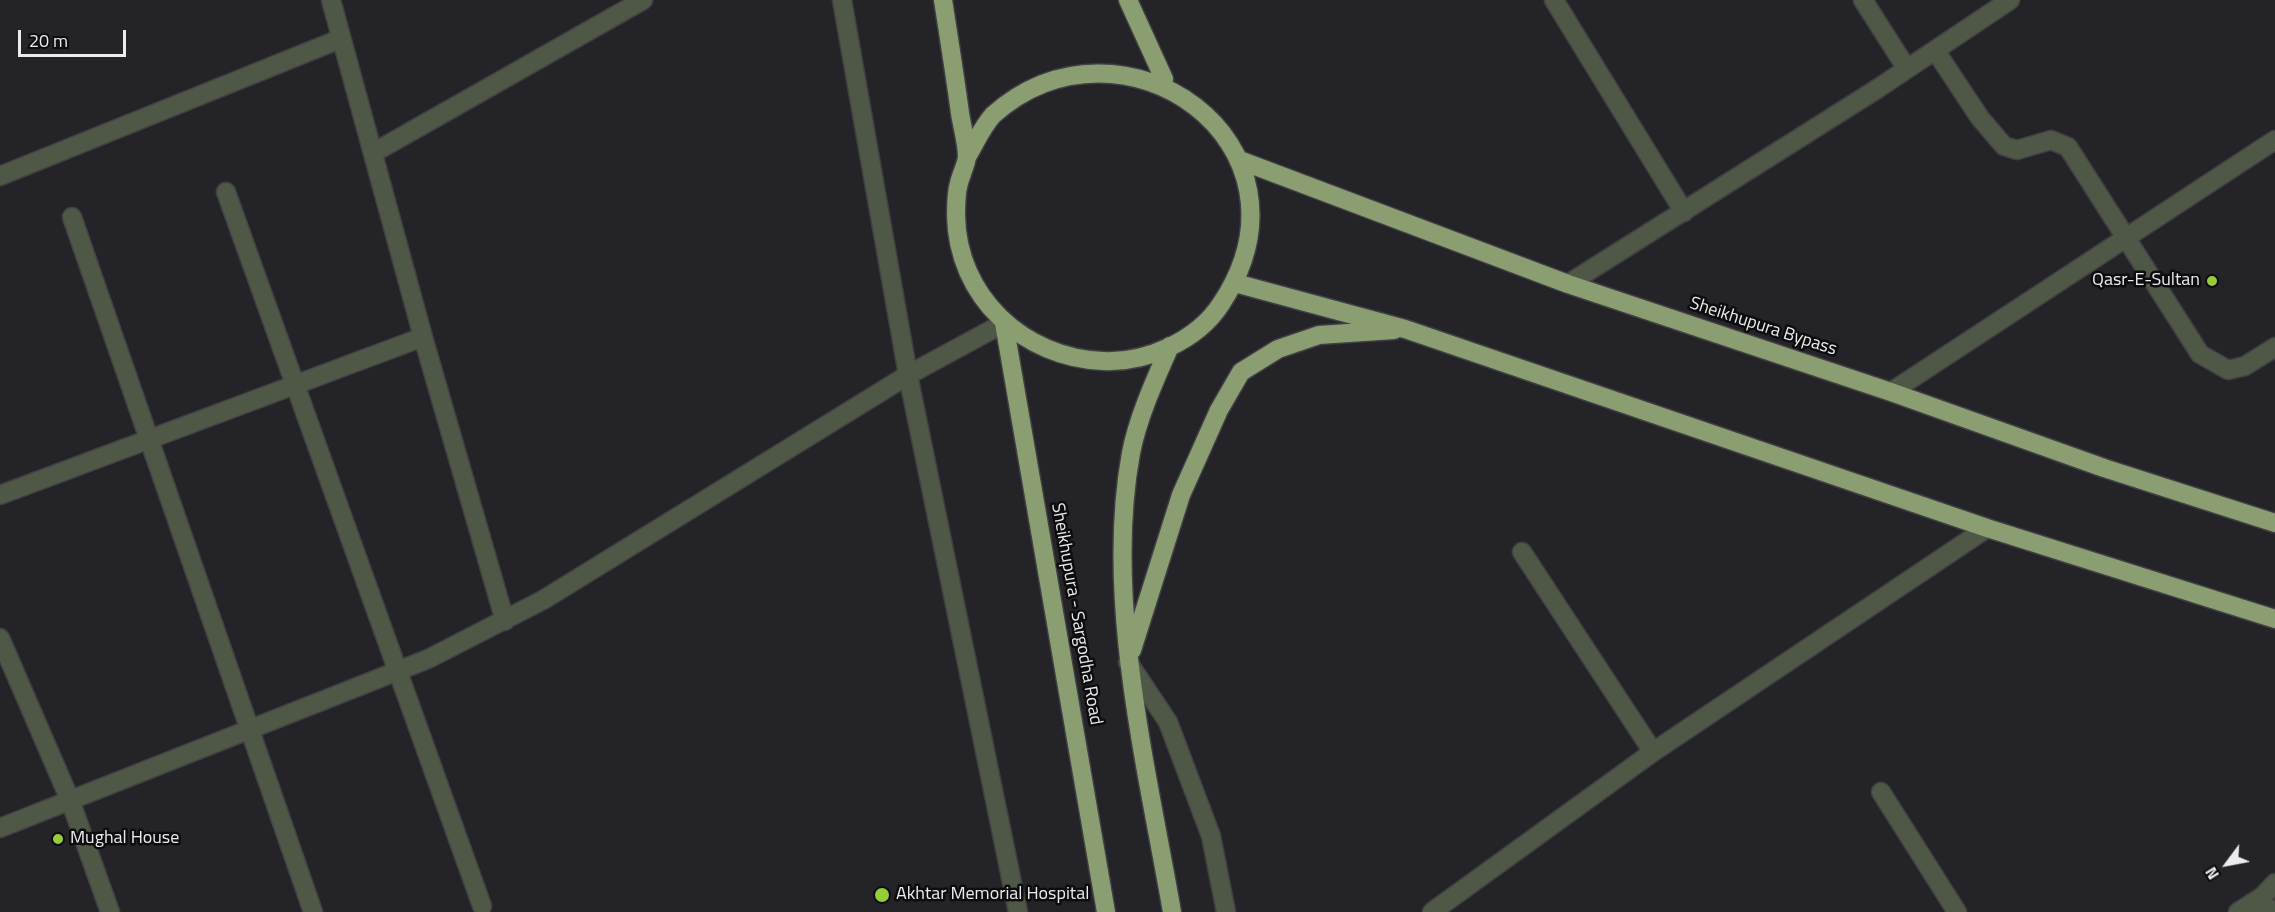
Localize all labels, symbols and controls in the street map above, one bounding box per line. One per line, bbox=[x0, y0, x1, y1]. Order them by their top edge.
scale bar bbox=[21, 18, 129, 56]
text: 20 m bbox=[29, 27, 68, 54]
place label: Qasr-E-Sultan bbox=[2092, 270, 2200, 292]
marker: Qasr-E-Sultan bbox=[2205, 274, 2219, 288]
street label: Sheikhupura Bypass bbox=[1687, 293, 1839, 361]
street label: Sheikhupura - Sargodha Road bbox=[1046, 501, 1106, 727]
place label: Mughal House bbox=[70, 828, 179, 850]
marker: Mughal House bbox=[51, 832, 65, 846]
north arrow bbox=[2197, 834, 2257, 894]
text: N bbox=[2199, 862, 2225, 885]
place label: Akhtar Memorial Hospital bbox=[896, 884, 1089, 906]
marker: Akhtar Memorial Hospital bbox=[873, 886, 891, 904]

